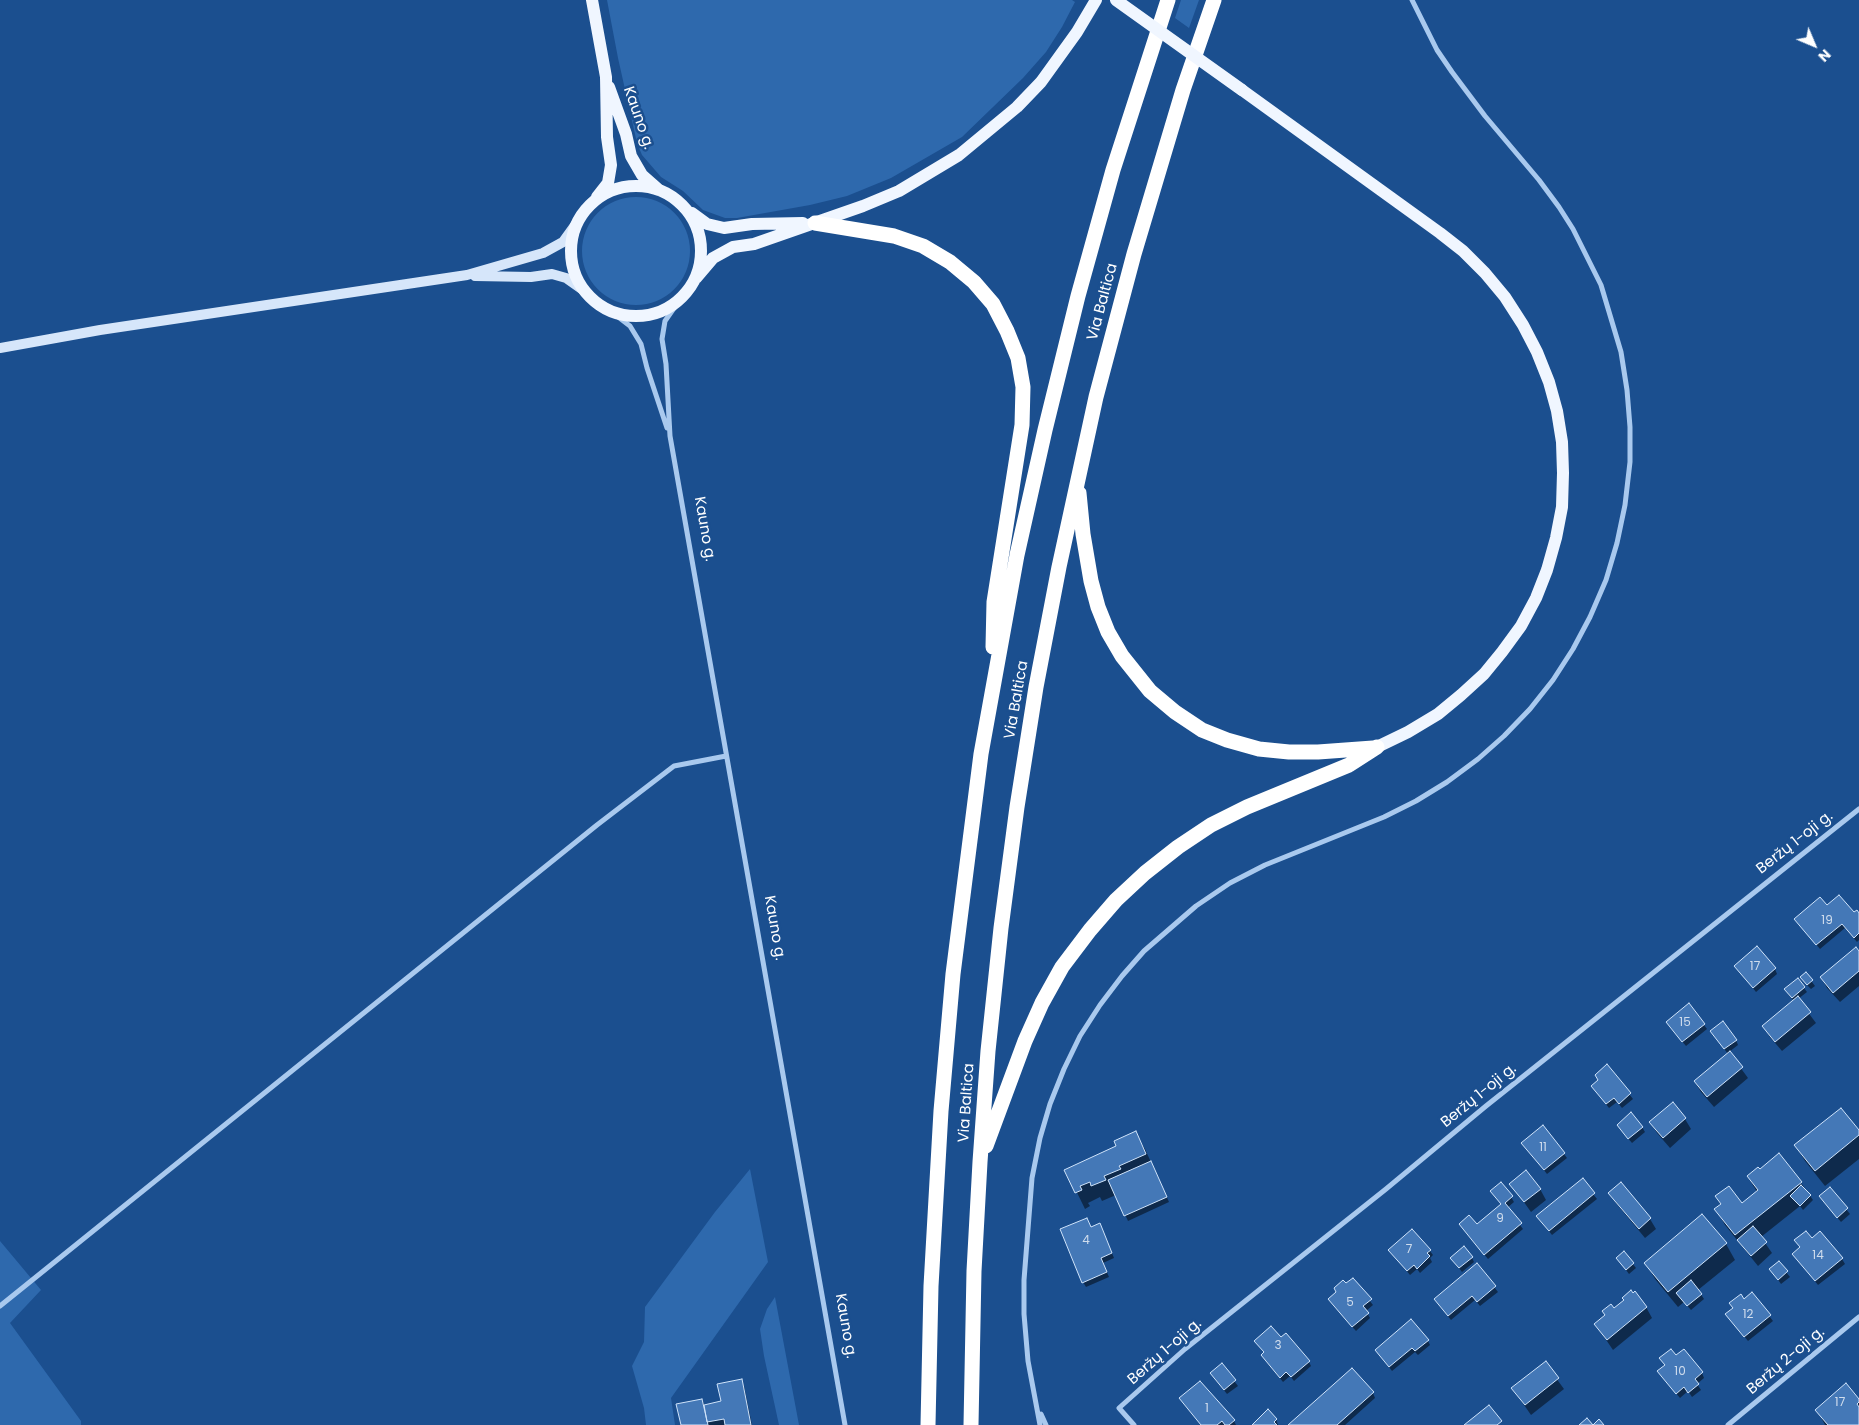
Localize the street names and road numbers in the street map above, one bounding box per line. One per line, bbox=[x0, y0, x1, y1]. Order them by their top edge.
street label: Kauno g. bbox=[619, 84, 657, 152]
street label: Via Baltica bbox=[1084, 261, 1122, 343]
street label: Kauno g. bbox=[689, 495, 719, 563]
street label: Via Baltica bbox=[1001, 659, 1033, 741]
street label: Beržų 1-oji g. bbox=[1753, 808, 1837, 878]
street label: Kauno g. bbox=[759, 894, 789, 962]
street label: Beržų 1-oji g. bbox=[1438, 1060, 1520, 1132]
street label: Via Baltica bbox=[955, 1063, 979, 1143]
street label: Kauno g. bbox=[830, 1292, 860, 1360]
street label: Beržų 1-oji g. bbox=[1124, 1315, 1206, 1389]
street label: Beržų 2-oji g. bbox=[1744, 1323, 1828, 1399]

